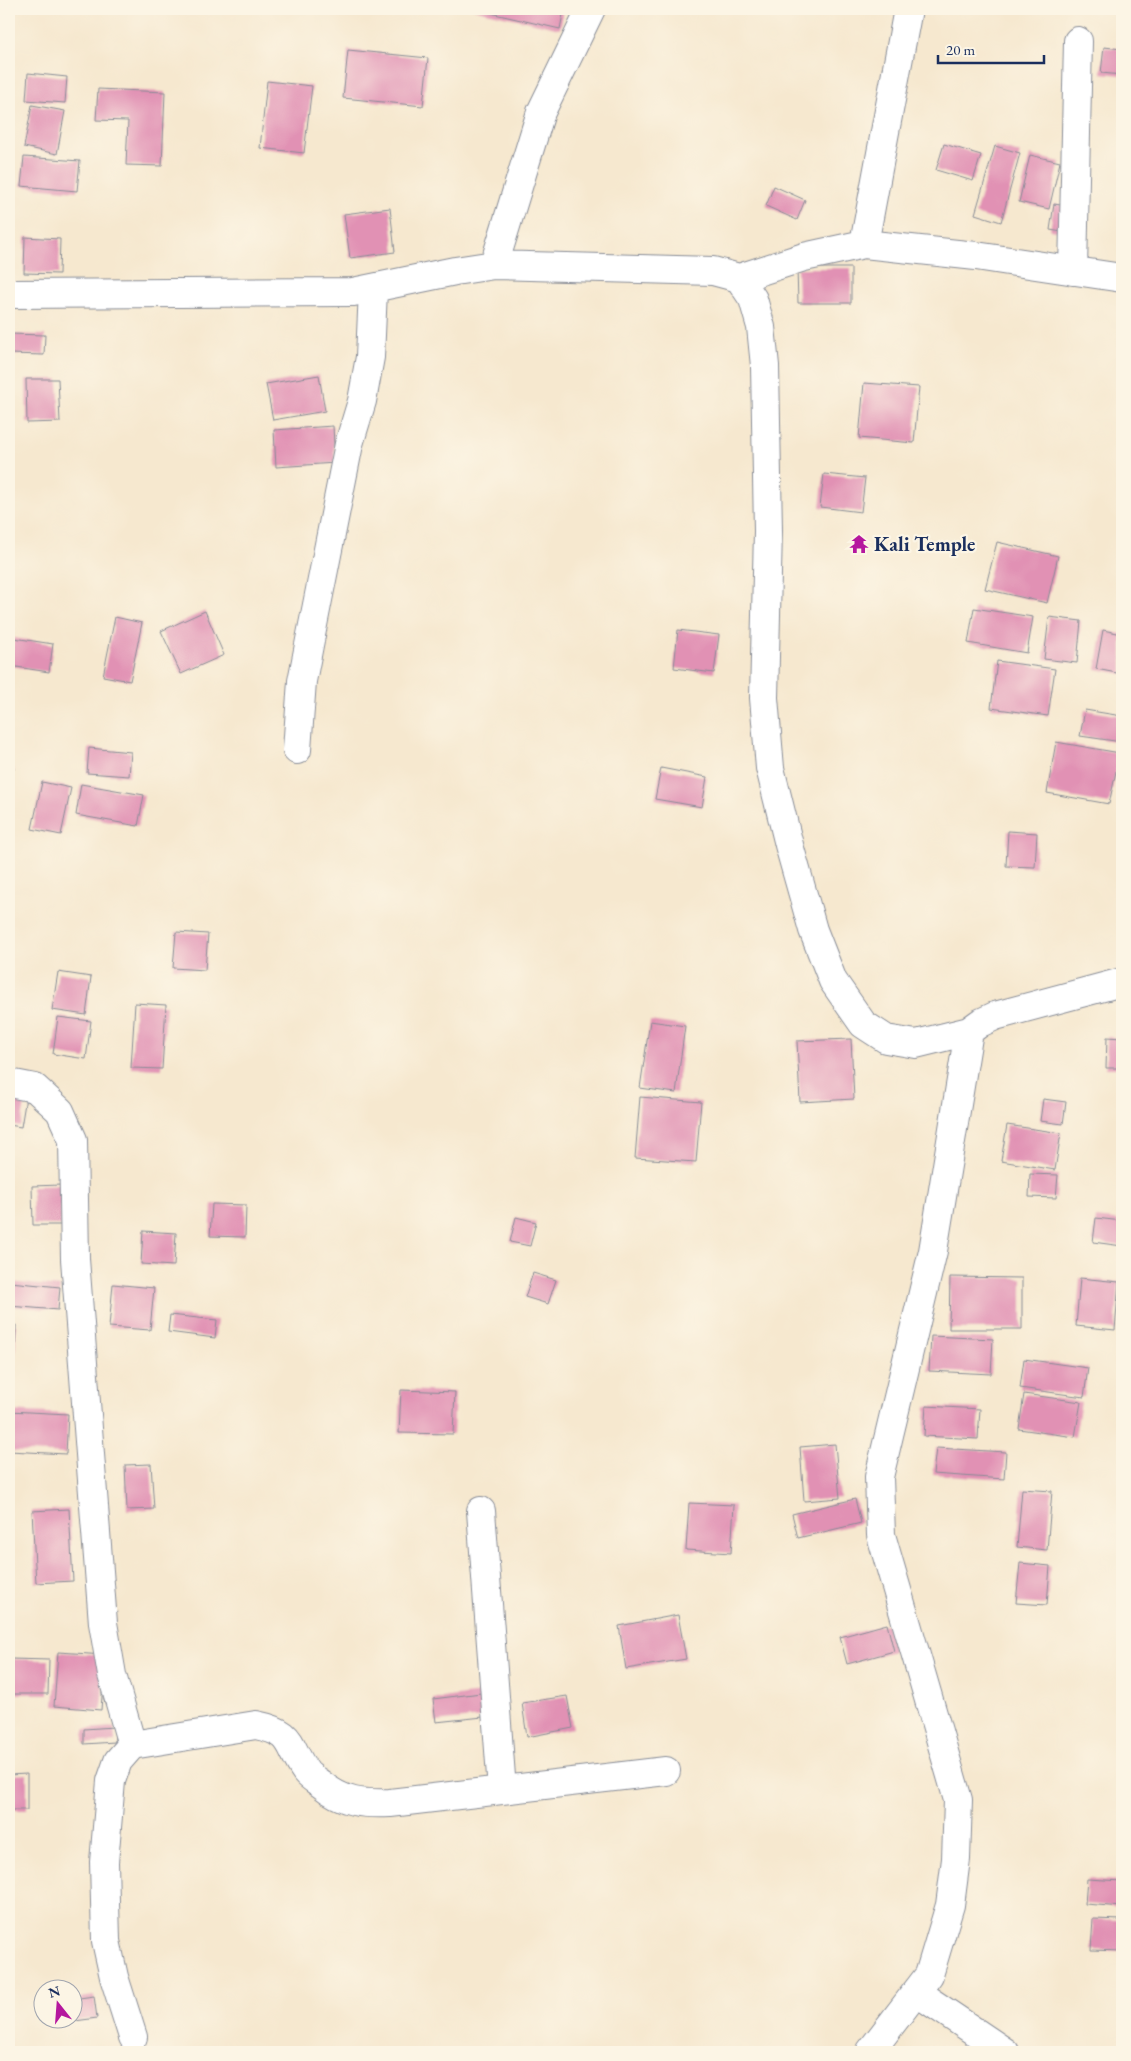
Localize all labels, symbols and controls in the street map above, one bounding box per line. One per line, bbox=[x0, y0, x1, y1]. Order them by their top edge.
scale bar bbox=[938, 32, 1045, 64]
text: 20 m bbox=[946, 40, 975, 59]
place label: Kali Temple bbox=[874, 531, 975, 557]
temple icon: Kali Temple bbox=[848, 533, 870, 555]
north arrow bbox=[32, 1978, 82, 2028]
text: N bbox=[46, 1981, 63, 2002]

